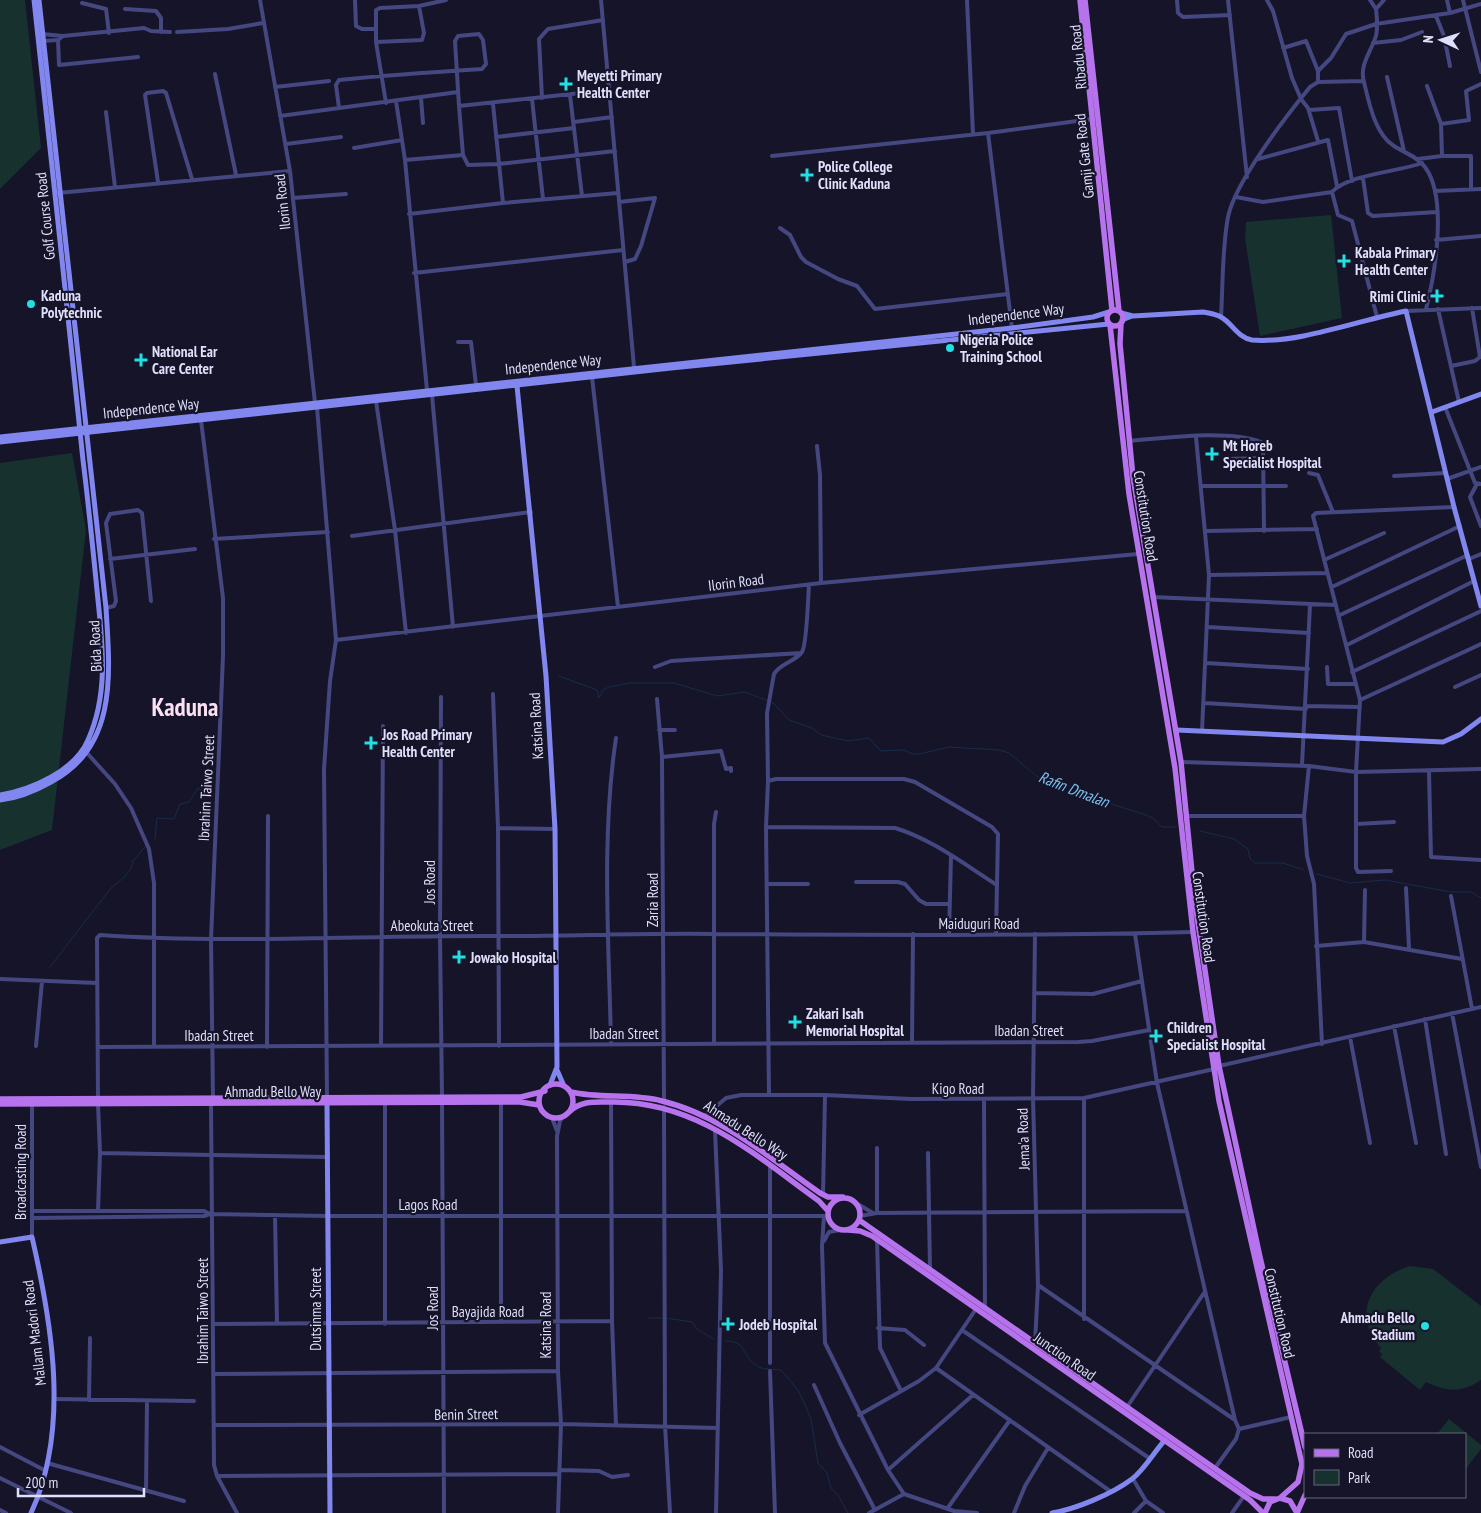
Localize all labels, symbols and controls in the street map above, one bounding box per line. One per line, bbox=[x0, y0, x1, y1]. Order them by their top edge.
north arrow bbox=[1416, 15, 1466, 65]
street label: Ribadu Road bbox=[1065, 24, 1091, 90]
text: N bbox=[1419, 35, 1437, 43]
place label: Meyetti Primary Health Center bbox=[577, 66, 663, 102]
marker: Meyetti Primary Health Center bbox=[559, 77, 573, 91]
street label: Gamji Gate Road bbox=[1070, 113, 1098, 199]
place label: Police College Clinic Kaduna bbox=[818, 157, 893, 193]
marker: Police College Clinic Kaduna bbox=[800, 168, 814, 182]
street label: Golf Course Road bbox=[31, 171, 59, 261]
street label: Ilorin Road bbox=[270, 173, 294, 231]
place label: Kabala Primary Health Center bbox=[1355, 243, 1437, 279]
marker: Kabala Primary Health Center bbox=[1337, 254, 1351, 268]
place label: Kaduna Polytechnic bbox=[41, 286, 103, 322]
place label: Rimi Clinic bbox=[1370, 287, 1427, 306]
marker: Rimi Clinic bbox=[1430, 289, 1444, 303]
marker: Kaduna Polytechnic bbox=[25, 298, 37, 310]
street label: Independence Way bbox=[967, 299, 1066, 329]
place label: Nigeria Police Training School bbox=[960, 330, 1042, 366]
place label: National Ear Care Center bbox=[152, 342, 218, 378]
marker: Nigeria Police Training School bbox=[944, 342, 956, 354]
street label: Independence Way bbox=[504, 349, 602, 379]
marker: National Ear Care Center bbox=[134, 353, 148, 367]
street label: Independence Way bbox=[102, 393, 200, 423]
place label: Mt Horeb Specialist Hospital bbox=[1223, 436, 1322, 472]
marker: Mt Horeb Specialist Hospital bbox=[1205, 447, 1219, 461]
street label: Constitution Road bbox=[1129, 469, 1163, 563]
street label: Ilorin Road bbox=[707, 569, 765, 595]
street label: Bida Road bbox=[84, 620, 106, 672]
district label: Kaduna bbox=[152, 691, 218, 723]
street label: Katsina Road bbox=[525, 692, 547, 760]
place label: Jos Road Primary Health Center bbox=[381, 725, 473, 761]
street label: Ibrahim Taiwo Street bbox=[194, 734, 218, 842]
marker: Jos Road Primary Health Center bbox=[364, 736, 378, 750]
water label: Rafin Dmalan bbox=[1036, 766, 1113, 812]
street label: Jos Road bbox=[420, 860, 439, 905]
street label: Constitution Road bbox=[1188, 870, 1220, 964]
street label: Zaria Road bbox=[643, 873, 662, 927]
street label: Maiduguri Road bbox=[939, 914, 1019, 933]
street label: Abeokuta Street bbox=[391, 916, 473, 935]
place label: Jowako Hospital bbox=[469, 948, 556, 967]
marker: Jowako Hospital bbox=[452, 950, 466, 964]
place label: Zakari Isah Memorial Hospital bbox=[806, 1004, 904, 1040]
marker: Zakari Isah Memorial Hospital bbox=[788, 1015, 802, 1029]
place label: Children Specialist Hospital bbox=[1167, 1018, 1266, 1054]
street label: Ibadan Street bbox=[994, 1021, 1064, 1040]
street label: Ibadan Street bbox=[589, 1024, 659, 1043]
street label: Ibadan Street bbox=[184, 1026, 254, 1045]
marker: Children Specialist Hospital bbox=[1149, 1029, 1163, 1043]
street label: Kigo Road bbox=[932, 1079, 984, 1098]
street label: Ahmadu Bello Way bbox=[225, 1082, 322, 1101]
street label: Ahmadu Bello Way bbox=[700, 1096, 792, 1164]
street label: Jema'a Road bbox=[1012, 1108, 1034, 1171]
street label: Broadcasting Road bbox=[11, 1124, 30, 1220]
street label: Lagos Road bbox=[399, 1195, 457, 1214]
street label: Ibrahim Taiwo Street bbox=[193, 1258, 212, 1364]
street label: Constitution Road bbox=[1260, 1266, 1300, 1360]
street label: Dutsinma Street bbox=[306, 1267, 325, 1351]
street label: Mallam Madori Road bbox=[18, 1279, 50, 1387]
street label: Jos Road bbox=[423, 1286, 442, 1331]
street label: Katsina Road bbox=[536, 1292, 555, 1358]
street label: Bayajida Road bbox=[452, 1302, 524, 1321]
place label: Ahmadu Bello Stadium bbox=[1339, 1308, 1415, 1344]
place label: Jodeb Hospital bbox=[738, 1315, 817, 1334]
marker: Jodeb Hospital bbox=[721, 1317, 735, 1331]
marker: Ahmadu Bello Stadium bbox=[1419, 1320, 1431, 1332]
street label: Junction Road bbox=[1030, 1327, 1100, 1384]
street label: Benin Street bbox=[434, 1404, 498, 1424]
legend bbox=[1304, 1433, 1466, 1498]
text: Road bbox=[1348, 1443, 1374, 1462]
scale bar bbox=[18, 1466, 144, 1498]
text: Park bbox=[1348, 1468, 1370, 1487]
text: 200 m bbox=[25, 1473, 58, 1492]

